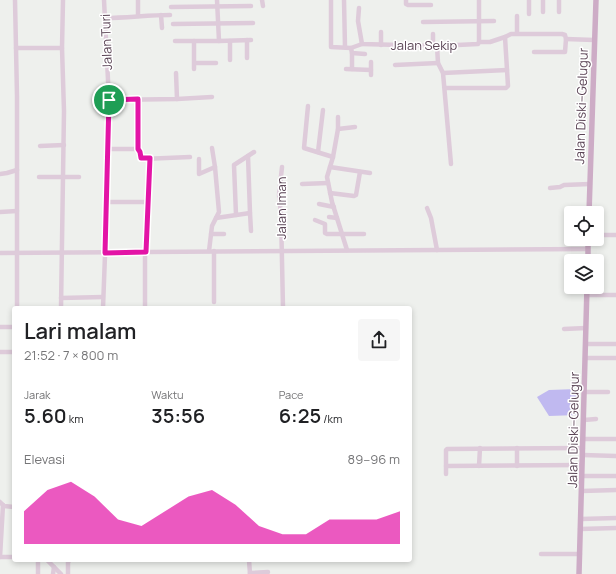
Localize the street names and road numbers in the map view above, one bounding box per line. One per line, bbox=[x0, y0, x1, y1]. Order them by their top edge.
street label: Jalan Turi bbox=[96, 14, 116, 70]
street label: Jalan Sekip bbox=[391, 36, 458, 54]
street label: Jalan Diski–Gelugur bbox=[570, 47, 592, 165]
street label: Jalan Iman bbox=[272, 177, 290, 239]
street label: Jalan Diski–Gelugur bbox=[563, 371, 583, 488]

